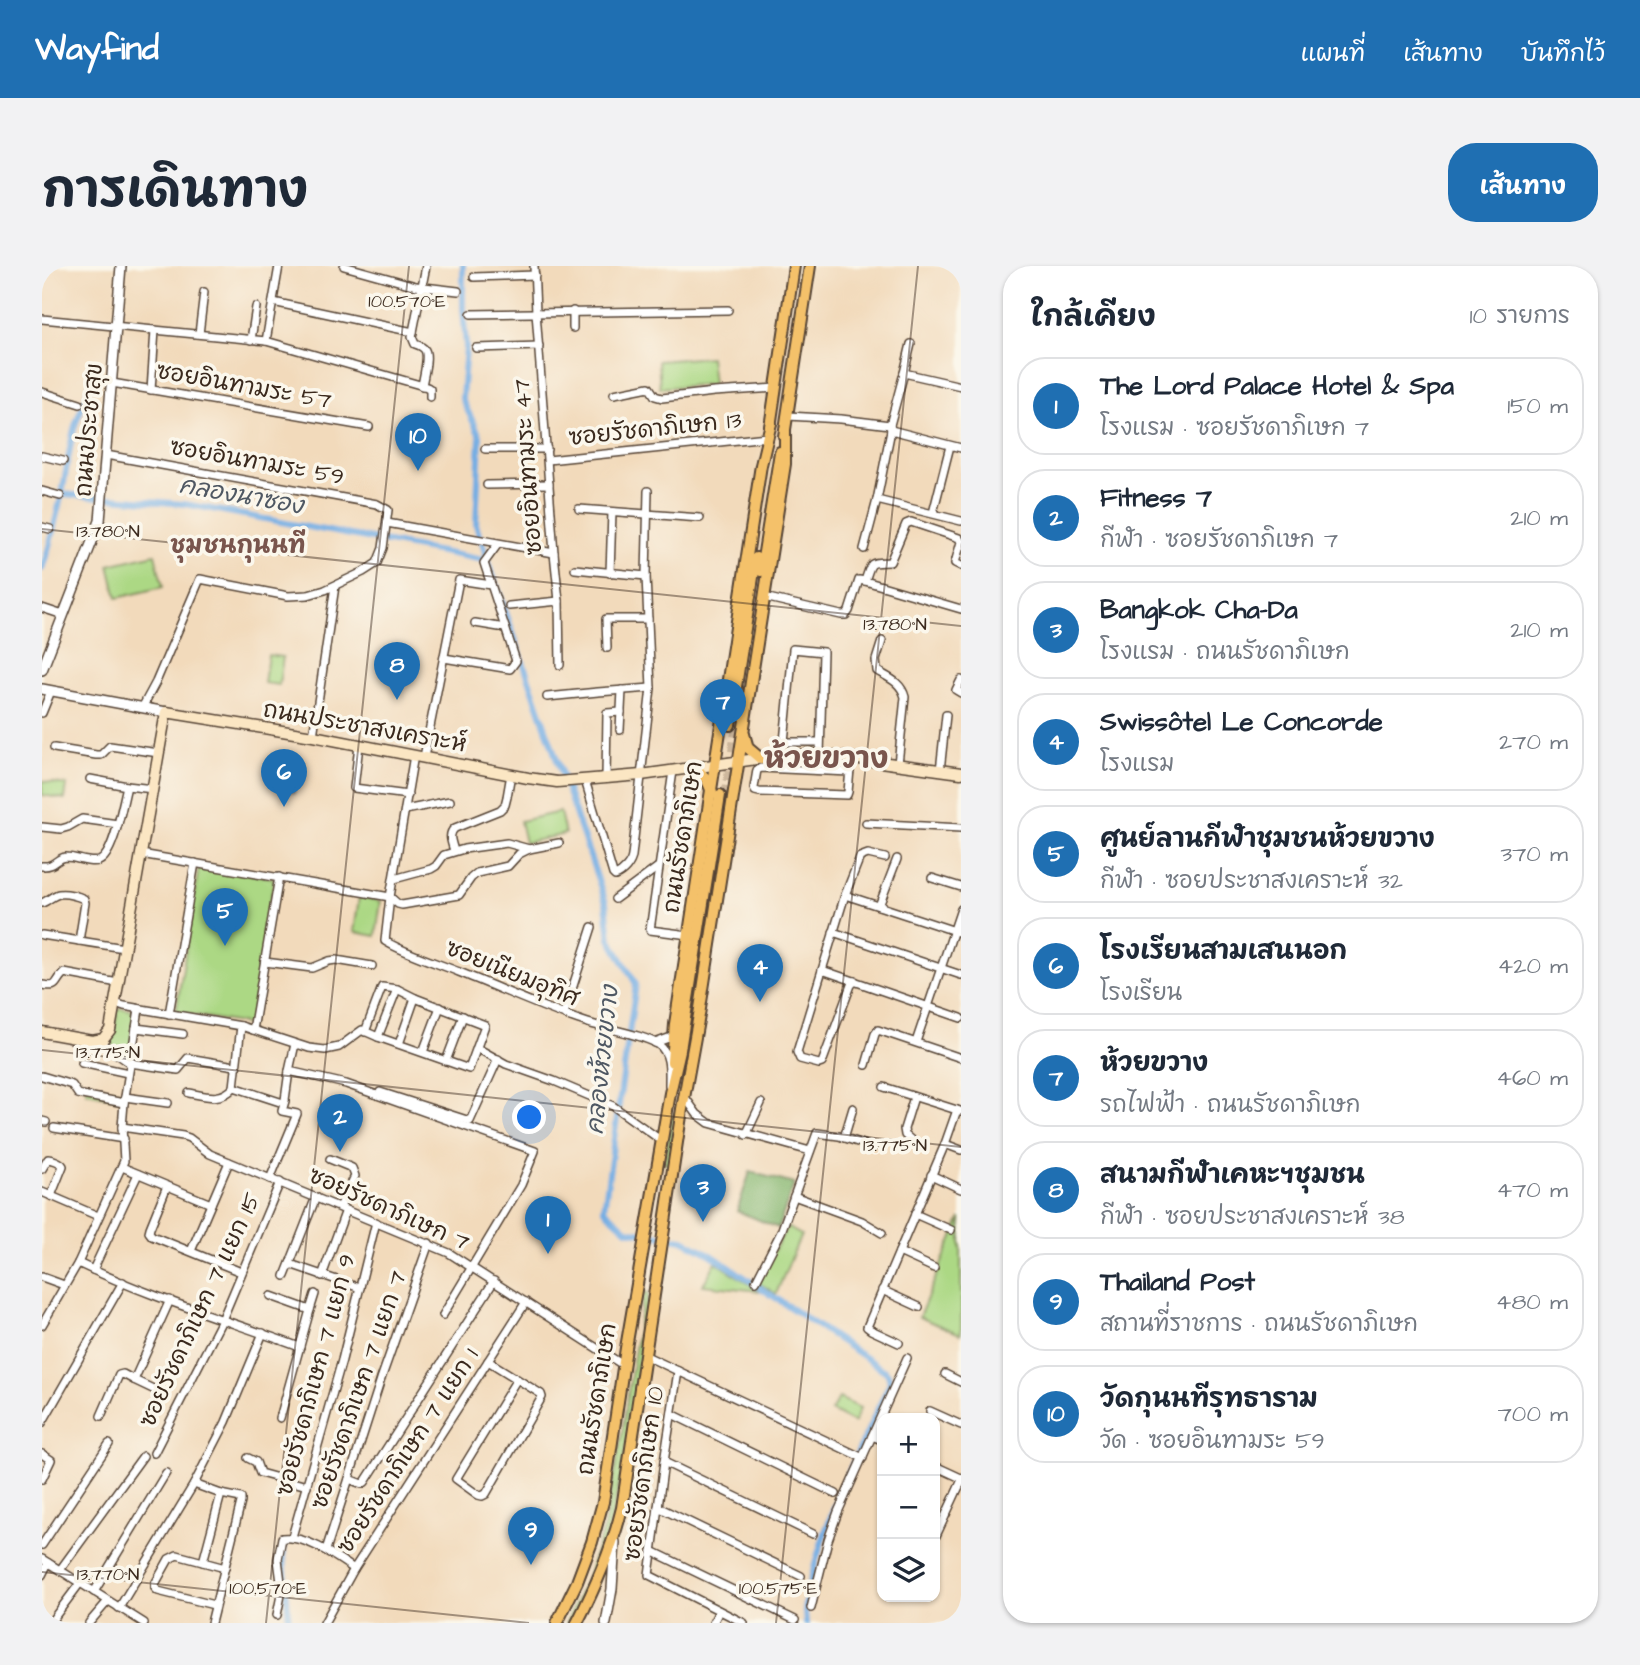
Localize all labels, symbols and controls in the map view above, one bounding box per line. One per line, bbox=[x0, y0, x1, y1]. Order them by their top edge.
text: Wayfind bbox=[35, 26, 159, 72]
text: แผนที่ bbox=[1300, 37, 1365, 71]
text: เส้นทาง bbox=[1403, 37, 1483, 71]
text: บันทึกไว้ bbox=[1521, 37, 1605, 71]
button: เส้นทาง bbox=[1448, 143, 1598, 222]
text: การเดินทาง bbox=[42, 158, 308, 226]
text: 100.570°E bbox=[368, 289, 446, 314]
text: ใกล้เคียง bbox=[1031, 296, 1156, 338]
text: 10 รายการ bbox=[1470, 300, 1570, 332]
street label: ซอยอินทามระ 57 bbox=[154, 355, 334, 417]
street label: ถนนประชาสุข bbox=[67, 362, 112, 498]
text: The Lord Palace Hotel & Spa bbox=[1100, 368, 1454, 404]
street label: ซอยอินทามระ 47 bbox=[506, 378, 550, 556]
text: 1 bbox=[1055, 390, 1057, 422]
text: 150 m bbox=[1507, 390, 1568, 422]
street label: ซอยรัชดาภิเษก 13 bbox=[567, 404, 743, 454]
text: โรงแรม · ซอยรัชดาภิเษก 7 bbox=[1100, 412, 1369, 444]
pin: 10 bbox=[395, 413, 441, 471]
street label: ซอยอินทามระ 59 bbox=[167, 431, 347, 493]
water label: คลองนาซอง bbox=[176, 468, 308, 524]
text: Fitness 7 bbox=[1100, 480, 1212, 516]
text: 2 bbox=[1049, 502, 1063, 534]
text: 210 m bbox=[1510, 502, 1568, 534]
text: 13.780°N bbox=[76, 519, 140, 544]
text: กีฬา · ซอยรัชดาภิเษก 7 bbox=[1100, 524, 1338, 556]
district label: ชุมชนกุนนที bbox=[170, 529, 306, 563]
text: Bangkok Cha-Da bbox=[1100, 592, 1298, 628]
text: 13.780°N bbox=[863, 612, 927, 637]
text: 3 bbox=[1050, 614, 1062, 646]
text: 210 m bbox=[1510, 614, 1568, 646]
text: โรงแรม · ถนนรัชดาภิเษก bbox=[1100, 636, 1350, 668]
pin: 8 bbox=[374, 642, 420, 700]
pin: 7 bbox=[700, 679, 746, 737]
street label: ถนนประชาสงเคราะห์ bbox=[261, 692, 469, 761]
text: Swissôtel Le Concorde bbox=[1100, 704, 1383, 740]
text: 4 bbox=[1048, 726, 1064, 758]
text: 270 m bbox=[1499, 726, 1568, 758]
district label: ห้วยขวาง bbox=[763, 738, 889, 780]
text: โรงแรม bbox=[1100, 748, 1174, 780]
pin: 6 bbox=[261, 749, 307, 807]
street label: ถนนรัชดาภิเษก bbox=[655, 759, 711, 915]
text: ศูนย์ลานกีฬาชุมชนห้วยขวาง bbox=[1100, 821, 1435, 857]
text: 5 bbox=[1048, 838, 1064, 870]
text: 370 m bbox=[1501, 838, 1568, 870]
text: กีฬา · ซอยประชาสงเคราะห์ 32 bbox=[1100, 865, 1403, 897]
pin: 5 bbox=[202, 888, 248, 946]
street label: ซอยเนียมอุทิศ bbox=[440, 932, 585, 1016]
text: โรงเรียนสามเสนนอก bbox=[1100, 933, 1347, 969]
pin: 4 bbox=[737, 944, 783, 1002]
text: 6 bbox=[1049, 950, 1063, 982]
text: 420 m bbox=[1498, 950, 1568, 982]
text: โรงเรียน bbox=[1100, 977, 1182, 1009]
water label: คลองห้วยขวาง bbox=[578, 982, 628, 1136]
text: 13.775°N bbox=[76, 1040, 140, 1065]
text: ห้วยขวาง bbox=[1100, 1045, 1208, 1081]
text: 7 bbox=[1049, 1062, 1063, 1094]
text: 460 m bbox=[1496, 1062, 1568, 1094]
text: รถไฟฟ้า · ถนนรัชดาภิเษก bbox=[1100, 1089, 1361, 1121]
pin: 2 bbox=[317, 1094, 363, 1152]
your location bbox=[512, 1100, 546, 1134]
text: 13.775°N bbox=[863, 1133, 927, 1158]
text: สนามกีฬาเคหะฯชุมชน bbox=[1100, 1157, 1365, 1193]
street label: ซอยรัชดาภิเษก 7 bbox=[303, 1159, 475, 1259]
pin: 3 bbox=[680, 1164, 726, 1222]
text: 8 bbox=[1049, 1174, 1063, 1206]
text: 470 m bbox=[1497, 1174, 1568, 1206]
street label: ซอยรัชดาภิเษก 7 แยก 15 bbox=[132, 1188, 268, 1432]
pin: 1 bbox=[525, 1196, 571, 1254]
text: กีฬา · ซอยประชาสงเคราะห์ 38 bbox=[1100, 1201, 1405, 1233]
street label: ซอยรัชดาภิเษก 7 แยก 9 bbox=[268, 1251, 364, 1499]
text: Thailand Post bbox=[1100, 1264, 1255, 1300]
street label: ซอยรัชดาภิเษก 7 แยก 7 bbox=[303, 1267, 415, 1513]
text: 9 bbox=[1049, 1286, 1063, 1318]
text: 480 m bbox=[1496, 1286, 1568, 1318]
text: สถานที่ราชการ · ถนนรัชดาภิเษก bbox=[1100, 1308, 1418, 1340]
street label: ถนนรัชดาภิเษก bbox=[569, 1321, 625, 1477]
street label: ซอยรัชดาภิเษก 7 แยก 1 bbox=[330, 1342, 487, 1560]
text: วัดกุนนทีรุทธาราม bbox=[1100, 1381, 1318, 1417]
street label: ซอยรัชดาภิเษก 10 bbox=[616, 1384, 672, 1564]
text: 10 bbox=[1047, 1398, 1065, 1430]
text: 700 m bbox=[1498, 1398, 1568, 1430]
map controls bbox=[877, 1413, 940, 1602]
button: + bbox=[877, 1413, 940, 1476]
text: วัด · ซอยอินทามระ 59 bbox=[1100, 1425, 1325, 1457]
button: − bbox=[877, 1476, 940, 1539]
pin: 9 bbox=[508, 1507, 554, 1565]
button: layers bbox=[877, 1539, 940, 1602]
text: 13.770°N bbox=[77, 1562, 139, 1587]
text: 100.570°E bbox=[229, 1576, 307, 1601]
text: 100.575°E bbox=[739, 1576, 818, 1601]

